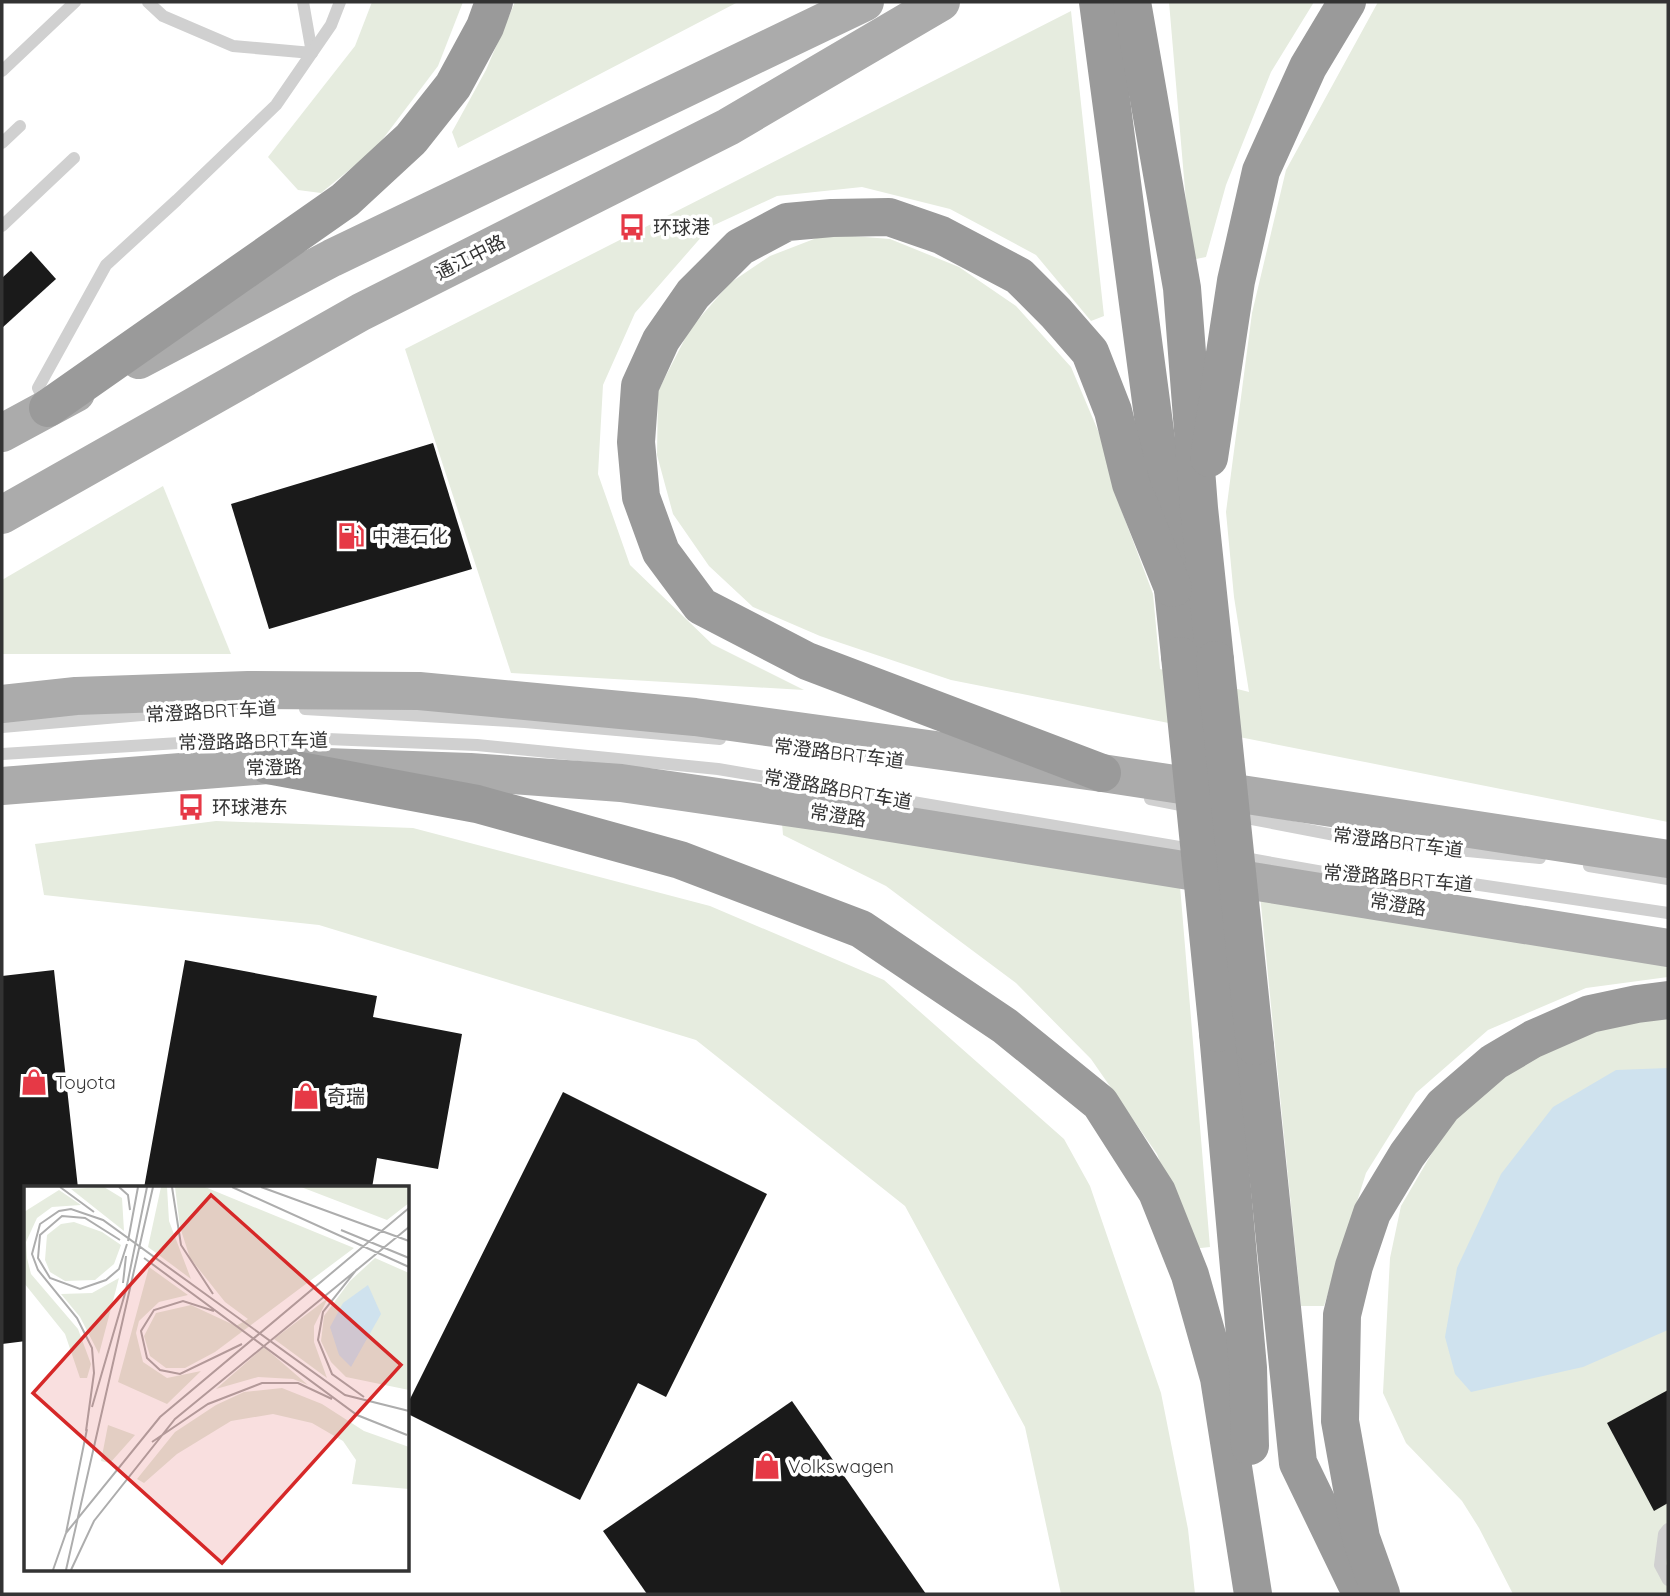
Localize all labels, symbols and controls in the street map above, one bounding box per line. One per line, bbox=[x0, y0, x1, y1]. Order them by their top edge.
bus stop icon: 环球港 bbox=[617, 212, 647, 242]
place label: 环球港 bbox=[653, 215, 710, 239]
street label: 通江中路 bbox=[431, 229, 509, 285]
fuel station icon: 中港石化 bbox=[336, 521, 366, 551]
place label: 中港石化 bbox=[372, 524, 448, 548]
street label: 常澄路BRT车道 bbox=[145, 696, 277, 726]
street label: 常澄路路BRT车道 bbox=[178, 728, 328, 754]
street label: 常澄路BRT车道 bbox=[772, 733, 906, 773]
street label: 常澄路 bbox=[245, 755, 303, 779]
street label: 常澄路路BRT车道 bbox=[762, 764, 914, 814]
bus stop icon: 环球港东 bbox=[176, 792, 206, 822]
place label: 环球港东 bbox=[212, 795, 288, 819]
street label: 常澄路 bbox=[808, 799, 868, 831]
street label: 常澄路BRT车道 bbox=[1331, 822, 1465, 862]
street label: 常澄路路BRT车道 bbox=[1322, 859, 1474, 897]
street label: 常澄路 bbox=[1368, 888, 1428, 920]
shop icon: Toyota bbox=[19, 1067, 49, 1097]
place label: Toyota bbox=[55, 1070, 116, 1094]
shop icon: 奇瑞 bbox=[291, 1081, 321, 1111]
place label: 奇瑞 bbox=[327, 1084, 365, 1108]
inset map bbox=[24, 1186, 410, 1572]
shop icon: Volkswagen bbox=[752, 1451, 782, 1481]
place label: Volkswagen bbox=[788, 1454, 894, 1478]

